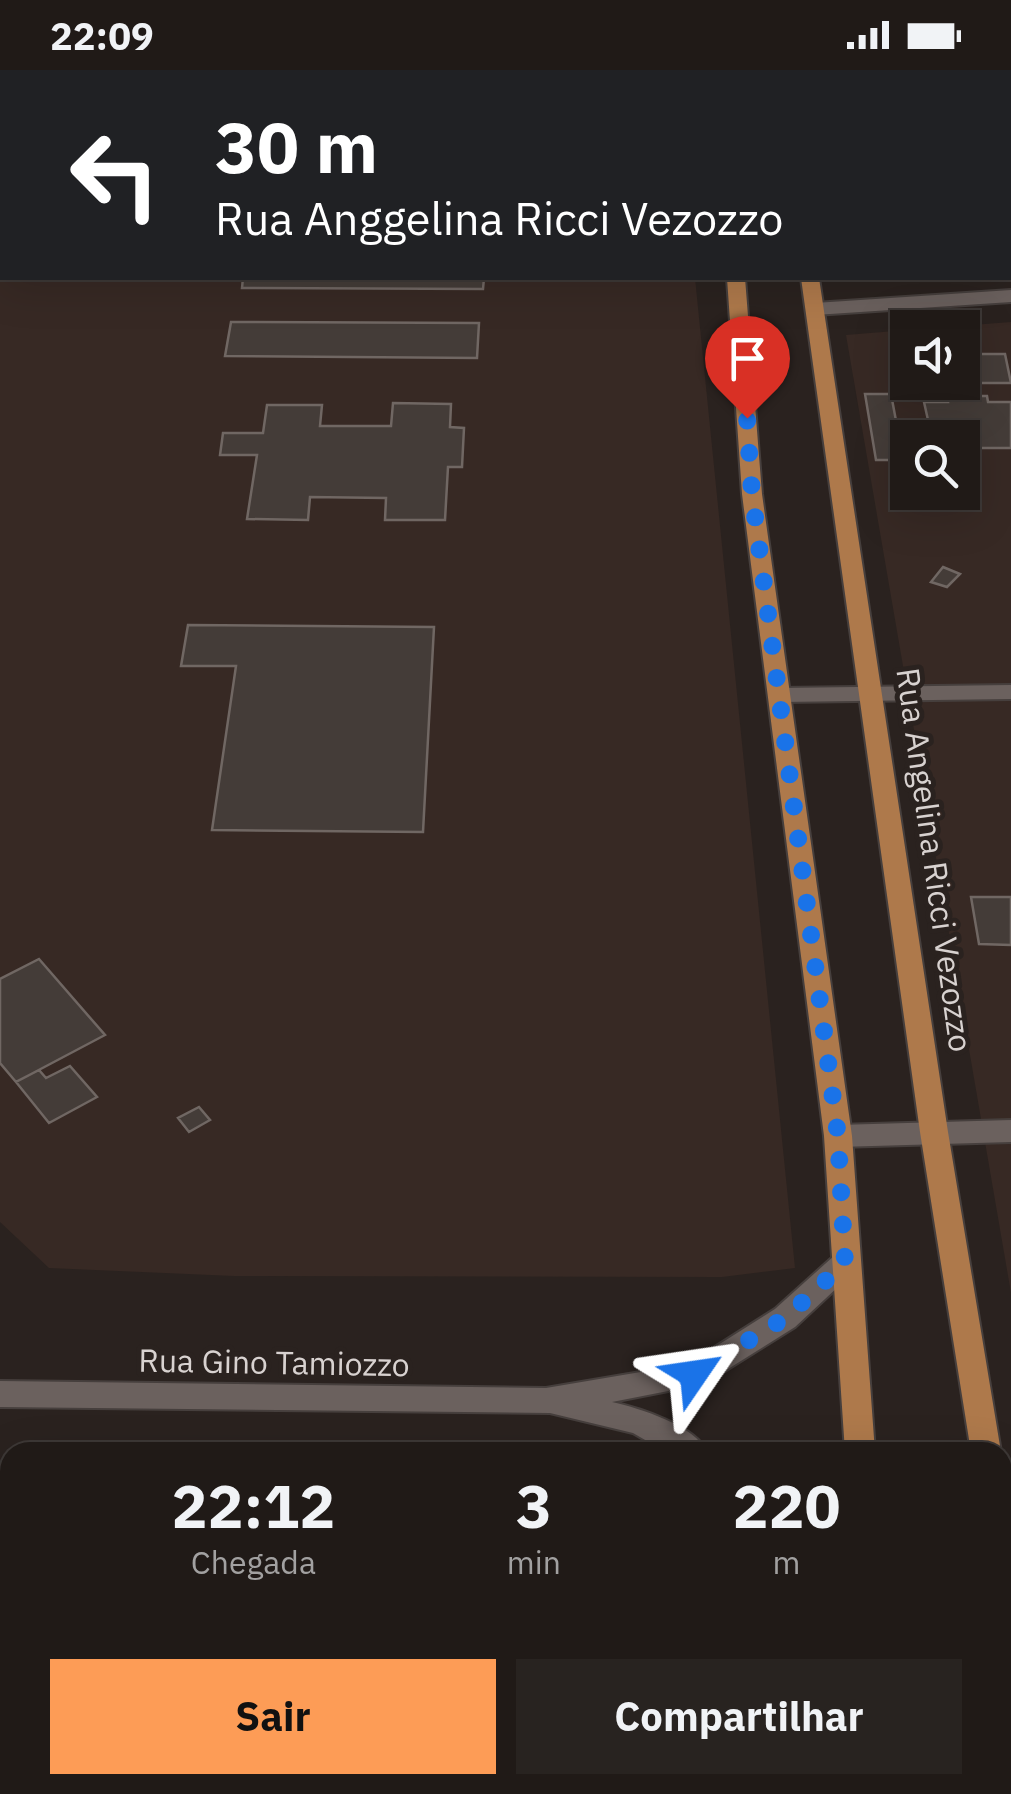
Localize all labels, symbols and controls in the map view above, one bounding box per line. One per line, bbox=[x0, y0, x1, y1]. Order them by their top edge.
text: 22:09 bbox=[50, 11, 154, 60]
text: 30 m bbox=[215, 101, 378, 192]
icon: left bbox=[50, 110, 180, 240]
text: Rua Anggelina Ricci Vezozzo bbox=[215, 189, 784, 247]
map controls bbox=[890, 310, 980, 510]
button: sound bbox=[890, 310, 980, 400]
pin bbox=[705, 316, 790, 419]
icon: arrive bbox=[720, 331, 775, 386]
button: search bbox=[890, 420, 980, 510]
street label: Rua Angelina Ricci Vezozzo bbox=[887, 665, 983, 1055]
position arrow bbox=[642, 1322, 746, 1426]
street label: Rua Gino Tamiozzo bbox=[138, 1339, 410, 1385]
text: 22:12 bbox=[172, 1466, 335, 1545]
text: 3 bbox=[516, 1466, 552, 1545]
text: 220 bbox=[732, 1466, 840, 1545]
text: Chegada bbox=[191, 1541, 316, 1583]
text: min bbox=[507, 1541, 561, 1583]
text: m bbox=[773, 1541, 800, 1583]
button: Sair bbox=[50, 1659, 496, 1774]
button: Compartilhar bbox=[516, 1659, 962, 1774]

